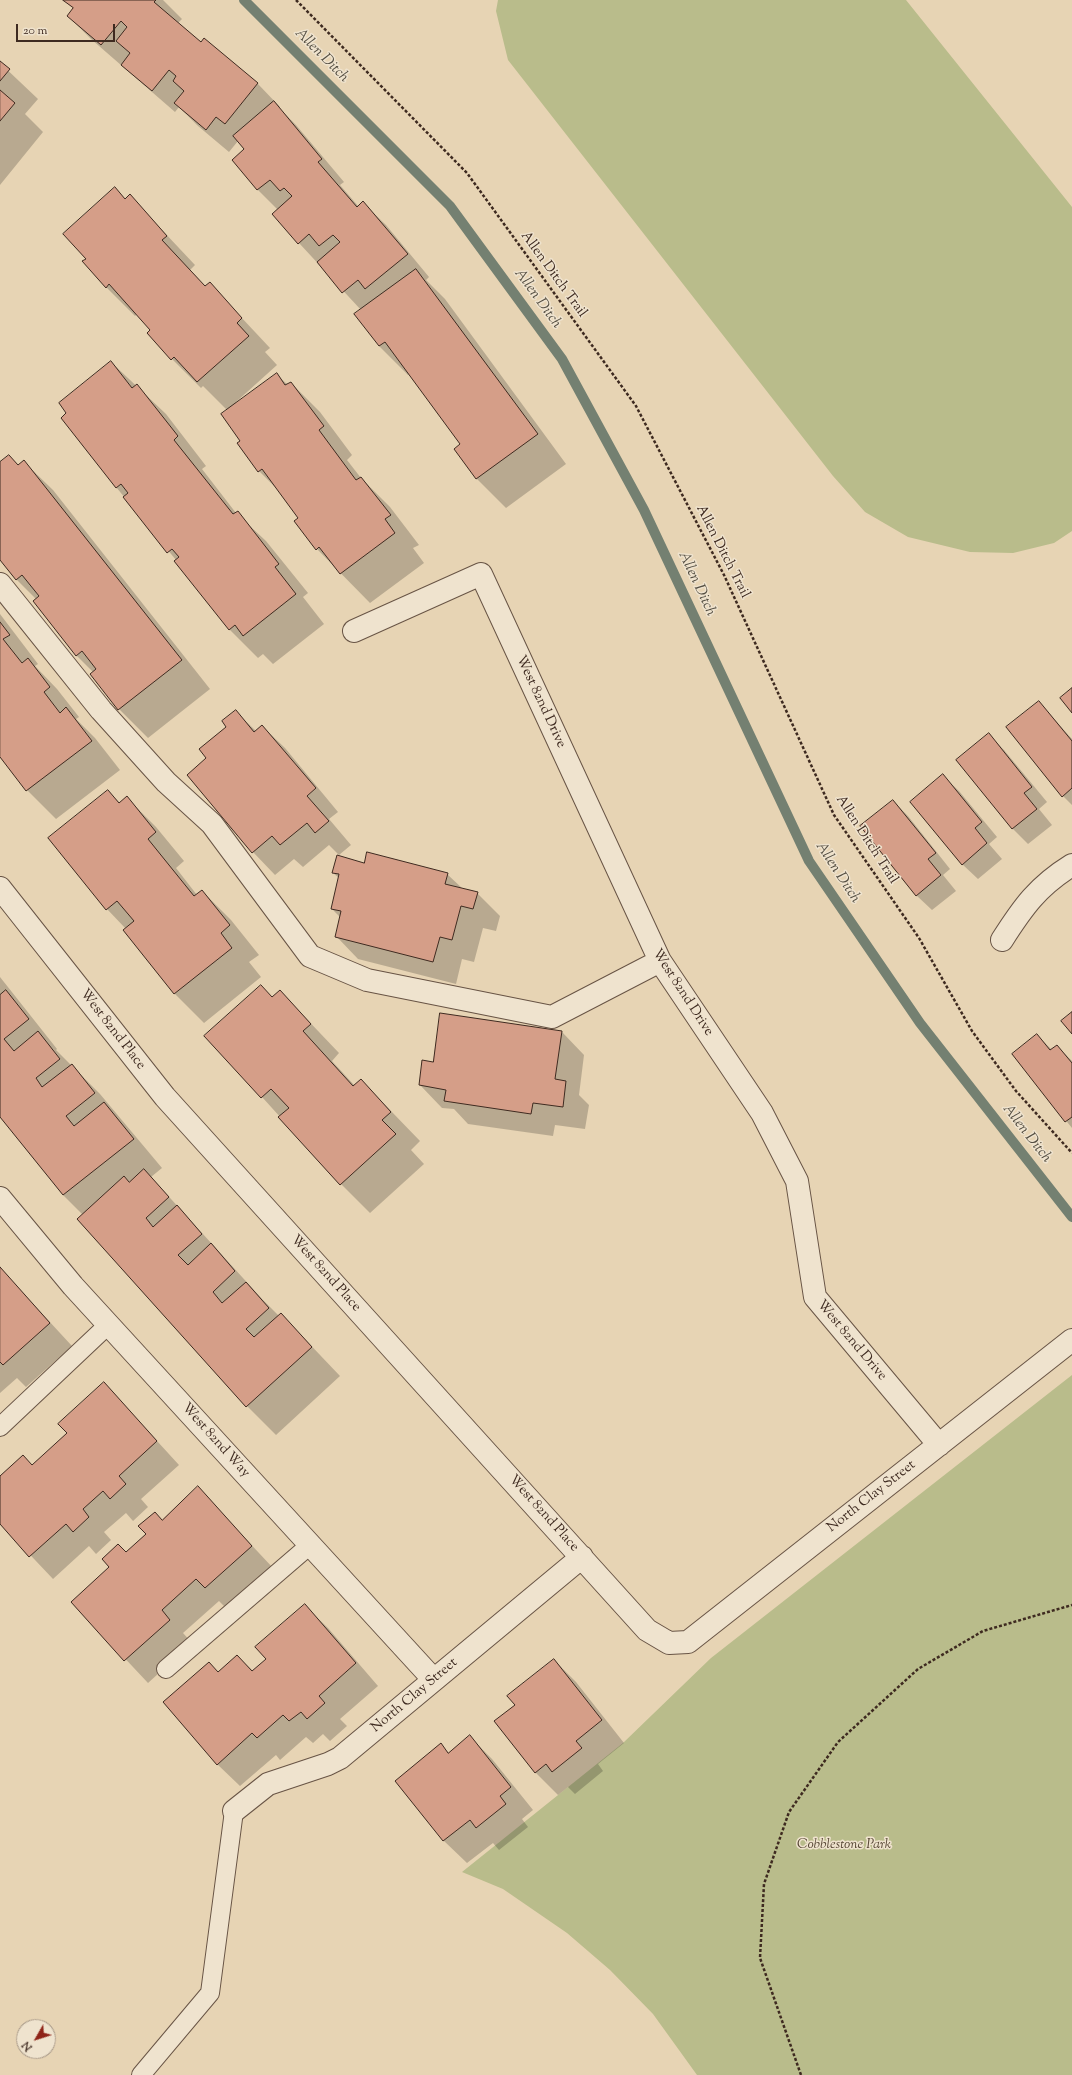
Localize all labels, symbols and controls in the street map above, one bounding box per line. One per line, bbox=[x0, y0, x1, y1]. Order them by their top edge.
scale bar bbox=[18, 16, 117, 42]
text: 20 m bbox=[23, 22, 47, 40]
water label: Allen Ditch bbox=[290, 25, 352, 87]
street label: Allen Ditch Trail bbox=[516, 229, 590, 321]
water label: Allen Ditch bbox=[509, 266, 565, 332]
street label: Allen Ditch Trail bbox=[691, 503, 753, 601]
water label: Allen Ditch bbox=[673, 549, 719, 619]
street label: West 82nd Drive bbox=[511, 653, 569, 751]
street label: Allen Ditch Trail bbox=[831, 793, 901, 887]
water label: Allen Ditch bbox=[811, 839, 863, 907]
street label: West 82nd Drive bbox=[648, 946, 716, 1040]
street label: West 82nd Place bbox=[75, 986, 149, 1074]
water label: Allen Ditch bbox=[998, 1101, 1054, 1167]
street label: West 82nd Place bbox=[286, 1232, 364, 1316]
street label: West 82nd Drive bbox=[812, 1297, 890, 1385]
street label: West 82nd Way bbox=[177, 1400, 253, 1482]
street label: North Clay Street bbox=[824, 1457, 920, 1537]
street label: West 82nd Place bbox=[504, 1472, 582, 1556]
street label: North Clay Street bbox=[368, 1655, 462, 1737]
park label: Cobblestone Park bbox=[797, 1838, 891, 1854]
north arrow bbox=[16, 2019, 56, 2059]
text: N bbox=[18, 2037, 36, 2054]

